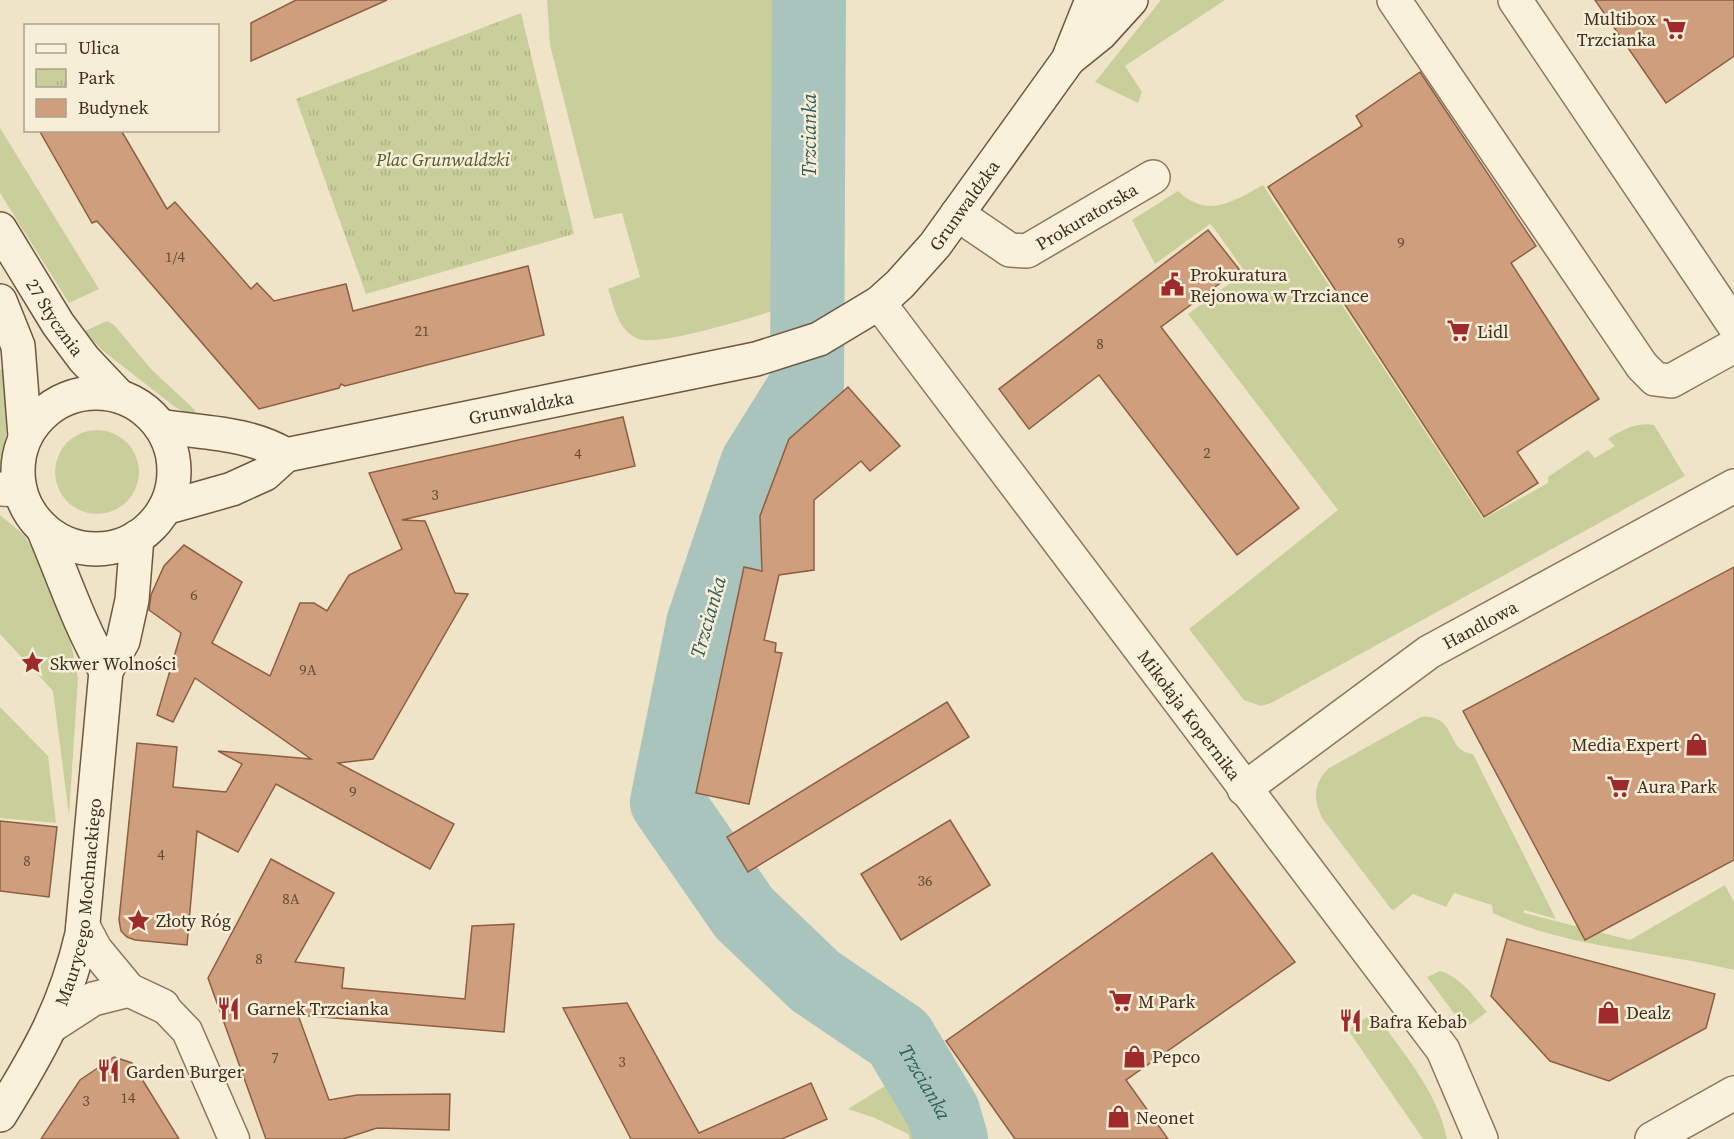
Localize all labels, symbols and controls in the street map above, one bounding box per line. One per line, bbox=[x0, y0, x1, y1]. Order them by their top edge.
place label: Multibox Trzcianka bbox=[1577, 6, 1657, 52]
supermarket icon: Multibox Trzcianka bbox=[1661, 15, 1687, 41]
legend bbox=[24, 24, 219, 132]
text: Ulica bbox=[78, 35, 121, 60]
text: Park bbox=[78, 65, 115, 90]
water label: Trzcianka bbox=[795, 93, 823, 177]
text: Budynek bbox=[78, 95, 148, 120]
park label: Plac Grunwaldzki bbox=[375, 147, 511, 172]
street label: Grunwaldzka bbox=[923, 154, 1005, 255]
street label: Prokuratorska bbox=[1031, 176, 1143, 256]
house number: 9 bbox=[1397, 232, 1405, 253]
house number: 1/4 bbox=[165, 246, 185, 267]
place label: Prokuratura Rejonowa w Trzciance bbox=[1190, 262, 1369, 308]
public building icon: Prokuratura Rejonowa w Trzciance bbox=[1159, 271, 1185, 297]
street label: 27 Stycznia bbox=[20, 274, 91, 362]
supermarket icon: Lidl bbox=[1446, 318, 1472, 344]
place label: Lidl bbox=[1477, 319, 1509, 344]
house number: 21 bbox=[414, 320, 430, 341]
house number: 8 bbox=[1096, 333, 1104, 354]
street label: Grunwaldzka bbox=[466, 384, 576, 430]
house number: 2 bbox=[1203, 442, 1211, 463]
house number: 4 bbox=[574, 443, 582, 464]
house number: 3 bbox=[431, 484, 439, 505]
water label: Trzcianka bbox=[683, 572, 733, 661]
house number: 6 bbox=[190, 584, 198, 605]
street label: Handlowa bbox=[1438, 593, 1522, 655]
street label: Mikołaja Kopernika bbox=[1132, 644, 1248, 786]
place icon: Skwer Wolności bbox=[19, 650, 45, 676]
place label: Skwer Wolności bbox=[50, 651, 177, 676]
house number: 9A bbox=[299, 659, 317, 680]
shop icon: Media Expert bbox=[1684, 731, 1710, 757]
place label: Media Expert bbox=[1572, 732, 1679, 757]
supermarket icon: Aura Park bbox=[1606, 773, 1632, 799]
place label: Aura Park bbox=[1637, 774, 1717, 799]
house number: 9 bbox=[349, 781, 357, 802]
street label: Maurycego Mochnackiego bbox=[48, 797, 107, 1009]
house number: 4 bbox=[157, 844, 165, 865]
house number: 8 bbox=[23, 850, 31, 871]
house number: 36 bbox=[917, 870, 933, 891]
house number: 8A bbox=[282, 888, 300, 909]
place icon: Złoty Róg bbox=[125, 907, 151, 933]
place label: Złoty Róg bbox=[156, 908, 231, 933]
house number: 8 bbox=[255, 948, 263, 969]
supermarket icon: M Park bbox=[1107, 988, 1133, 1014]
place label: M Park bbox=[1138, 989, 1196, 1014]
restaurant icon: Garnek Trzcianka bbox=[216, 995, 242, 1021]
place label: Garnek Trzcianka bbox=[247, 996, 390, 1021]
shop icon: Dealz bbox=[1595, 999, 1621, 1025]
place label: Dealz bbox=[1626, 1000, 1671, 1025]
restaurant icon: Bafra Kebab bbox=[1338, 1008, 1364, 1034]
place label: Bafra Kebab bbox=[1369, 1009, 1467, 1034]
water label: Trzcianka bbox=[892, 1039, 959, 1123]
shop icon: Pepco bbox=[1121, 1043, 1147, 1069]
place label: Pepco bbox=[1152, 1044, 1201, 1069]
house number: 7 bbox=[271, 1047, 279, 1068]
house number: 3 bbox=[618, 1051, 626, 1072]
restaurant icon: Garden Burger bbox=[95, 1058, 121, 1084]
place label: Garden Burger bbox=[126, 1059, 244, 1084]
house number: 14 bbox=[120, 1087, 136, 1108]
house number: 3 bbox=[82, 1090, 90, 1111]
shop icon: Neonet bbox=[1105, 1104, 1131, 1130]
place label: Neonet bbox=[1136, 1105, 1194, 1130]

